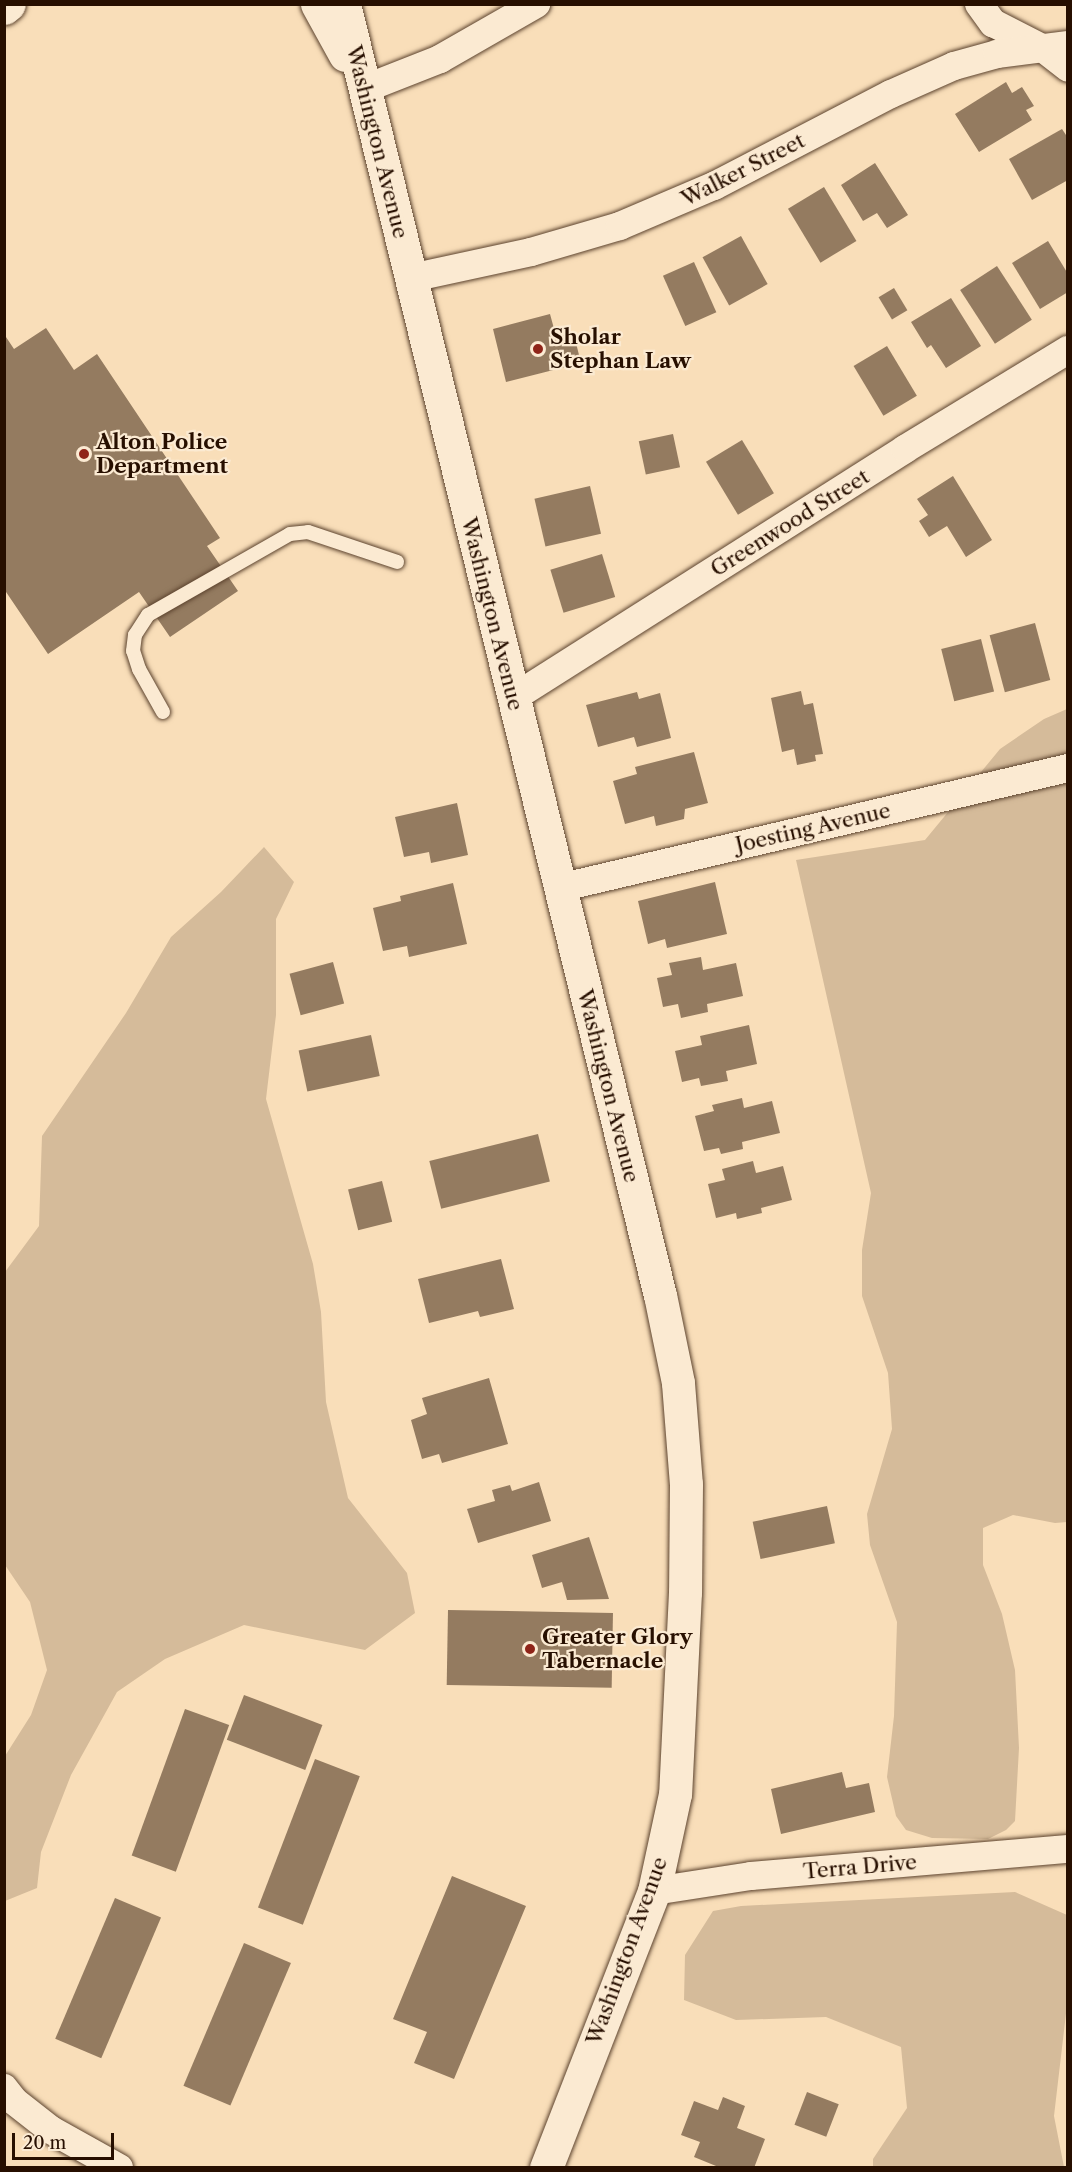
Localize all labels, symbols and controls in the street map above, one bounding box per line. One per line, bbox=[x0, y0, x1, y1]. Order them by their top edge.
street label: Washington Avenue bbox=[341, 43, 413, 241]
street label: Walker Street bbox=[677, 128, 809, 212]
place label: Sholar Stephan Law bbox=[550, 324, 691, 374]
marker: Sholar Stephan Law bbox=[531, 342, 545, 356]
place label: Alton Police Department bbox=[96, 429, 228, 479]
marker: Alton Police Department bbox=[77, 447, 91, 461]
street label: Greenwood Street bbox=[706, 464, 874, 582]
street label: Washington Avenue bbox=[456, 515, 528, 713]
street label: Joesting Avenue bbox=[733, 798, 893, 858]
street label: Washington Avenue bbox=[572, 987, 644, 1185]
place label: Greater Glory Tabernacle bbox=[542, 1624, 693, 1674]
marker: Greater Glory Tabernacle bbox=[523, 1642, 537, 1656]
street label: Terra Drive bbox=[802, 1849, 918, 1885]
street label: Washington Avenue bbox=[581, 1853, 673, 2049]
scale bar bbox=[15, 2121, 117, 2159]
text: 20 m bbox=[23, 2132, 66, 2154]

